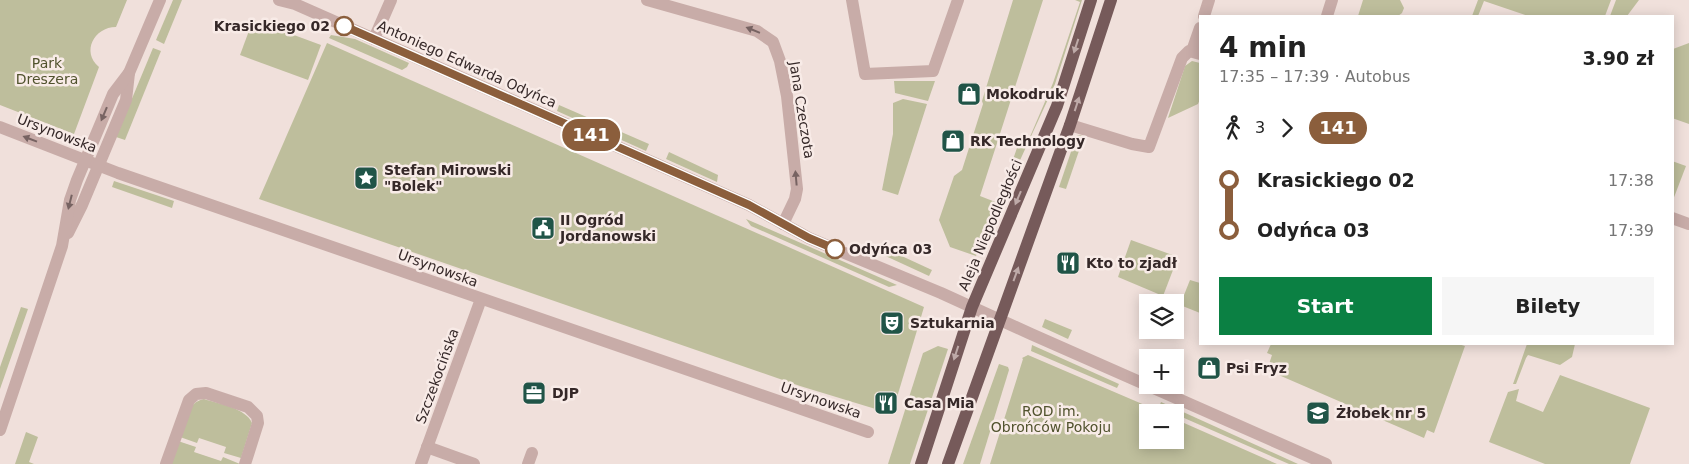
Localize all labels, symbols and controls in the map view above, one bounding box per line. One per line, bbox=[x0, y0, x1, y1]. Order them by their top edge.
marker: Krasickiego 02 bbox=[334, 16, 354, 36]
street label: Antoniego Edwarda Odyńca bbox=[375, 17, 559, 111]
place label: Krasickiego 02 bbox=[214, 18, 330, 34]
one-way arrow bbox=[745, 26, 760, 34]
text: 4 min bbox=[1219, 31, 1307, 64]
one-way arrow bbox=[1072, 39, 1080, 54]
text: 3.90 zł bbox=[1582, 47, 1654, 69]
park label: Park Dreszera bbox=[16, 55, 78, 87]
street label: Jana Czeczota bbox=[786, 59, 818, 160]
text: 17:35 – 17:39 · Autobus bbox=[1219, 67, 1410, 86]
shop icon: Mokodruk bbox=[956, 81, 982, 107]
place label: Mokodruk bbox=[986, 86, 1065, 102]
one-way arrow bbox=[1074, 97, 1081, 112]
one-way arrow bbox=[100, 107, 108, 121]
street label: Ursynowska bbox=[15, 110, 99, 156]
icon: walk bbox=[1219, 114, 1247, 142]
icon: forward bbox=[1273, 114, 1301, 142]
text: 141 bbox=[1319, 117, 1357, 138]
text: 3 bbox=[1255, 118, 1265, 137]
line badge: 141 bbox=[562, 119, 620, 151]
text: 141 bbox=[572, 124, 610, 145]
shop icon: RK Technology bbox=[940, 128, 966, 154]
place label: RK Technology bbox=[970, 133, 1085, 149]
one-way arrow bbox=[23, 135, 38, 142]
street label: Aleja Niepodległości bbox=[955, 157, 1025, 293]
place label: Stefan Mirowski "Bolek" bbox=[384, 162, 511, 194]
place icon: Stefan Mirowski "Bolek" bbox=[353, 165, 379, 191]
text: Krasickiego 02 bbox=[1257, 169, 1415, 191]
one-way arrow bbox=[792, 170, 800, 186]
text: 17:38 bbox=[1608, 171, 1654, 190]
one-way arrow bbox=[1013, 191, 1021, 205]
one-way arrow bbox=[66, 194, 74, 209]
place label: II Ogród Jordanowski bbox=[559, 212, 656, 244]
public building icon: II Ogród Jordanowski bbox=[530, 215, 556, 241]
text: Odyńca 03 bbox=[1257, 219, 1370, 241]
text: 17:39 bbox=[1608, 221, 1654, 240]
marker: Odyńca 03 bbox=[825, 239, 845, 259]
place label: Odyńca 03 bbox=[849, 241, 932, 257]
street label: Ursynowska bbox=[396, 246, 480, 290]
restaurant icon: Kto to zjadł bbox=[1055, 250, 1081, 276]
place label: Kto to zjadł bbox=[1086, 255, 1178, 271]
one-way arrow bbox=[1012, 266, 1020, 281]
button: Start bbox=[1219, 277, 1432, 335]
button: Bilety bbox=[1442, 277, 1654, 335]
map controls bbox=[1139, 294, 1184, 449]
button: layers bbox=[1139, 294, 1184, 339]
theatre icon: Sztukarnia bbox=[879, 310, 905, 336]
place label: Sztukarnia bbox=[910, 315, 995, 331]
street label: Szczekocińska bbox=[412, 326, 462, 426]
one-way arrow bbox=[952, 346, 959, 361]
button: + bbox=[1139, 349, 1184, 394]
shop icon: Psi Fryz bbox=[1196, 355, 1222, 381]
place label: Psi Fryz bbox=[1226, 360, 1287, 376]
street label: Ursynowska bbox=[779, 379, 863, 421]
office icon: DJP bbox=[521, 380, 547, 406]
place label: DJP bbox=[552, 385, 579, 401]
restaurant icon: Casa Mia bbox=[873, 390, 899, 416]
place label: Casa Mia bbox=[904, 395, 975, 411]
school or university icon: Żłobek nr 5 bbox=[1305, 400, 1331, 426]
park label: ROD im. Obrońców Pokoju bbox=[991, 403, 1111, 435]
button: − bbox=[1139, 404, 1184, 449]
place label: Żłobek nr 5 bbox=[1336, 405, 1426, 421]

